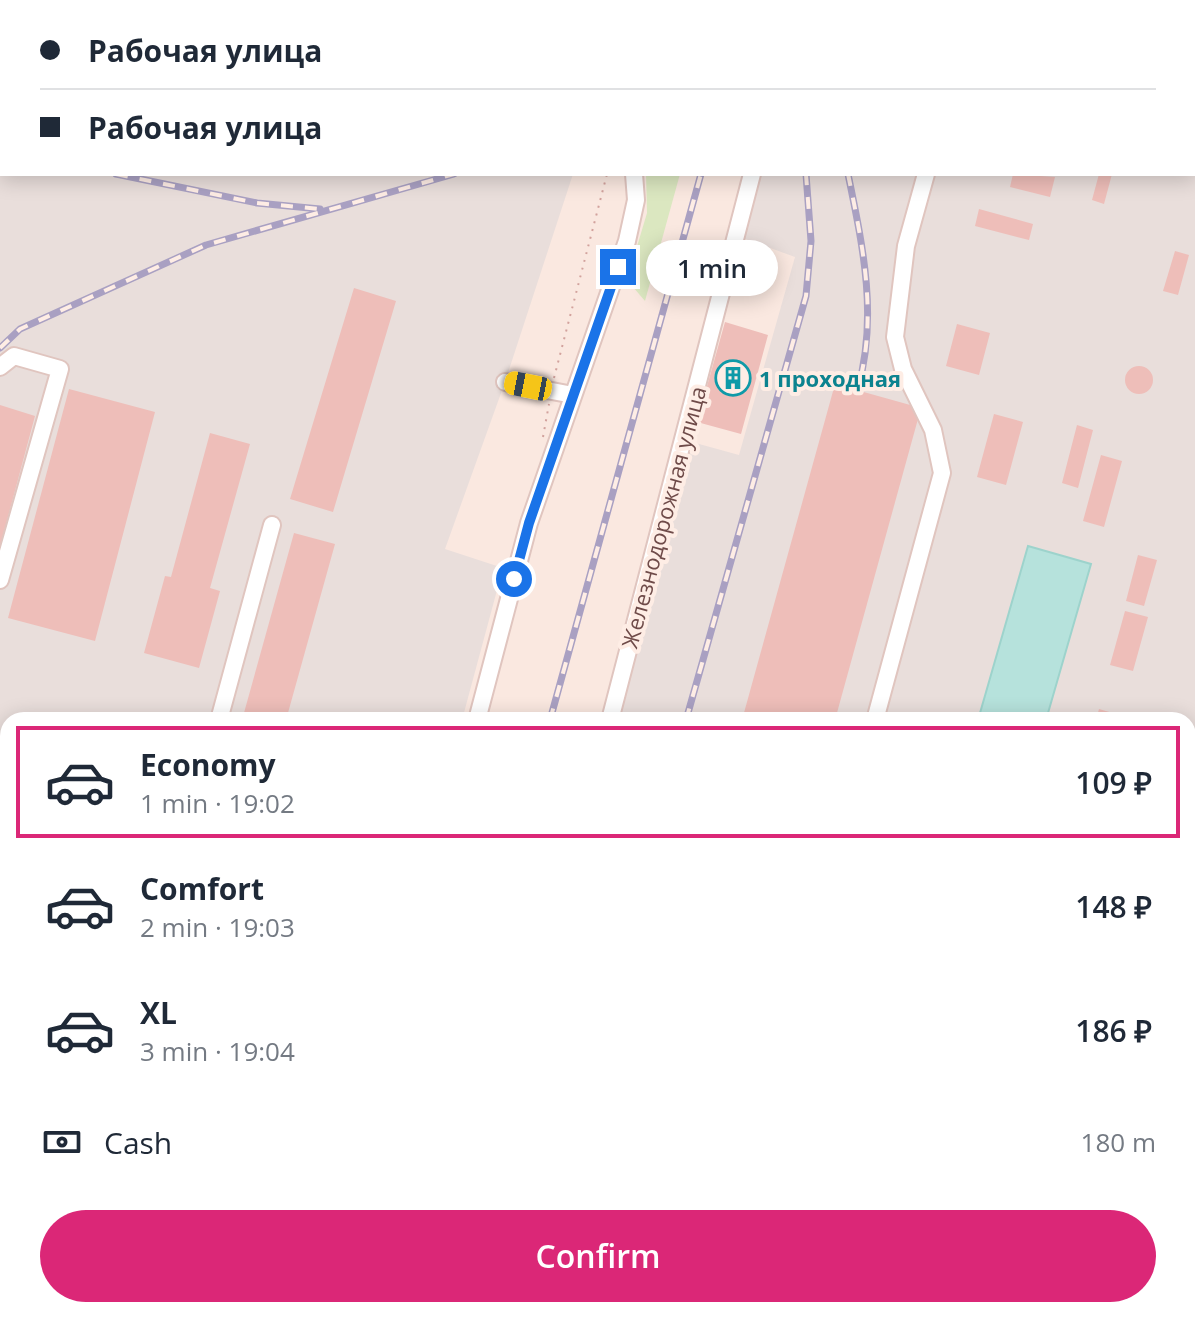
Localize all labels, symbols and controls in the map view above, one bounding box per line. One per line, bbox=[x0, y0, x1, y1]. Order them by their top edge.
text: Рабочая улица bbox=[88, 30, 322, 71]
text: Рабочая улица bbox=[88, 107, 322, 148]
callout: 1 min bbox=[646, 239, 778, 295]
route end bbox=[600, 249, 636, 285]
text: 1 min bbox=[677, 250, 747, 286]
building icon: 1 проходная bbox=[714, 359, 752, 397]
place label: 1 проходная bbox=[759, 363, 901, 393]
car bbox=[502, 370, 554, 402]
street label: Железнодорожная улица bbox=[614, 383, 712, 651]
route start bbox=[496, 561, 532, 597]
text: Economy bbox=[140, 744, 276, 785]
icon: car bbox=[44, 746, 116, 818]
text: 109 ₽ bbox=[1075, 762, 1152, 803]
text: 1 min · 19:02 bbox=[140, 785, 295, 821]
text: Comfort bbox=[140, 868, 264, 909]
icon: car bbox=[44, 870, 116, 942]
text: 148 ₽ bbox=[1075, 886, 1152, 927]
text: 2 min · 19:03 bbox=[140, 909, 295, 945]
text: XL bbox=[140, 992, 177, 1033]
icon: car bbox=[44, 994, 116, 1066]
text: 186 ₽ bbox=[1075, 1010, 1152, 1051]
text: 3 min · 19:04 bbox=[140, 1033, 295, 1069]
icon: cash bbox=[40, 1120, 84, 1164]
text: Cash bbox=[104, 1122, 172, 1163]
text: 180 m bbox=[1081, 1124, 1156, 1160]
button: Confirm bbox=[40, 1210, 1156, 1302]

